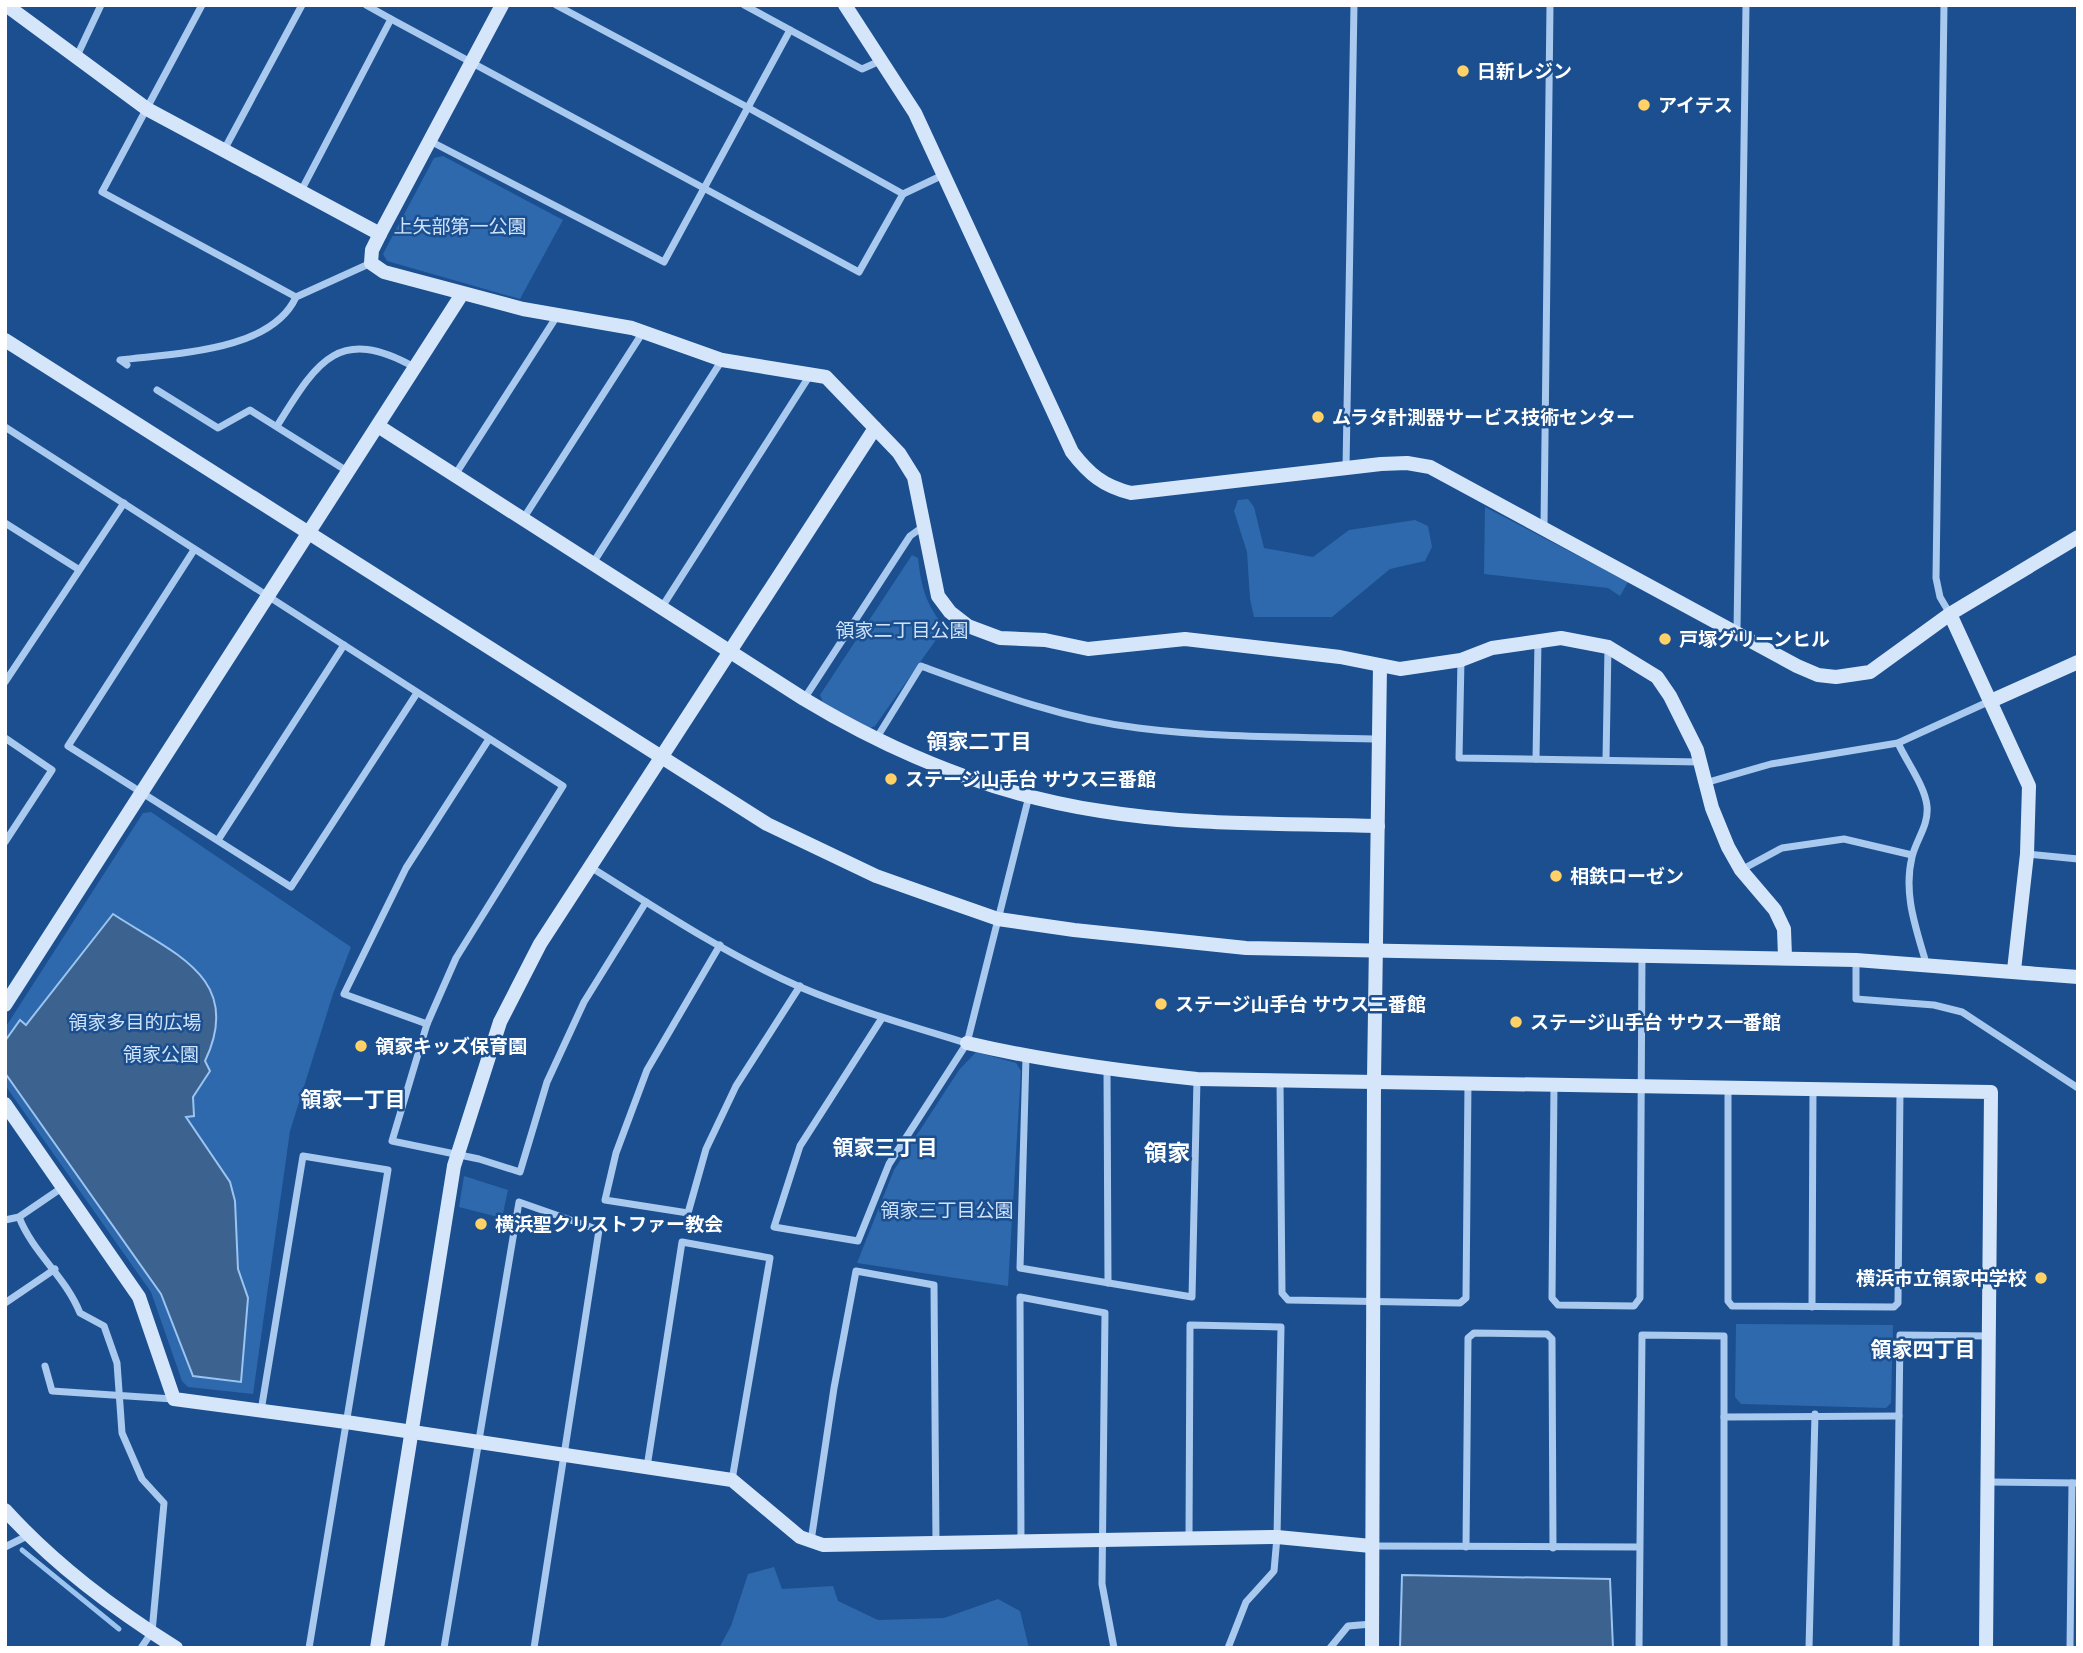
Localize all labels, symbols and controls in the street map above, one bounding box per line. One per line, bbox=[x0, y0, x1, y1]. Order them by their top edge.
place label: 日新レジン bbox=[1477, 60, 1572, 83]
marker: 日新レジン bbox=[1455, 63, 1471, 79]
place label: アイテス bbox=[1658, 94, 1733, 117]
marker: アイテス bbox=[1636, 97, 1652, 113]
park label: 上矢部第一公園 bbox=[393, 215, 527, 238]
place label: ムラタ計測器サービス技術センター bbox=[1332, 406, 1635, 429]
marker: ムラタ計測器サービス技術センター bbox=[1310, 409, 1326, 425]
park label: 領家二丁目公園 bbox=[835, 619, 969, 642]
place label: 戸塚グリーンヒル bbox=[1679, 628, 1830, 651]
marker: 戸塚グリーンヒル bbox=[1657, 631, 1673, 647]
district label: 領家二丁目 bbox=[927, 729, 1032, 755]
place label: ステージ山手台 サウス三番館 bbox=[905, 768, 1156, 791]
marker: ステージ山手台 サウス三番館 bbox=[883, 771, 899, 787]
place label: 相鉄ローゼン bbox=[1570, 865, 1684, 888]
marker: 相鉄ローゼン bbox=[1548, 868, 1564, 884]
place label: ステージ山手台 サウス二番館 bbox=[1175, 993, 1426, 1016]
marker: ステージ山手台 サウス二番館 bbox=[1153, 996, 1169, 1012]
park label: 領家多目的広場 bbox=[68, 1011, 202, 1034]
place label: ステージ山手台 サウス一番館 bbox=[1530, 1011, 1781, 1034]
marker: ステージ山手台 サウス一番館 bbox=[1508, 1014, 1524, 1030]
place label: 領家キッズ保育園 bbox=[375, 1035, 527, 1058]
marker: 領家キッズ保育園 bbox=[353, 1038, 369, 1054]
park label: 領家公園 bbox=[123, 1043, 199, 1066]
district label: 領家一丁目 bbox=[301, 1087, 406, 1113]
district label: 領家三丁目 bbox=[833, 1135, 938, 1161]
district label: 領家 bbox=[1144, 1139, 1190, 1167]
park label: 領家三丁目公園 bbox=[880, 1199, 1014, 1222]
place label: 横浜聖クリストファー教会 bbox=[495, 1213, 723, 1236]
marker: 横浜聖クリストファー教会 bbox=[473, 1216, 489, 1232]
place label: 横浜市立領家中学校 bbox=[1856, 1267, 2027, 1290]
marker: 横浜市立領家中学校 bbox=[2033, 1270, 2049, 1286]
district label: 領家四丁目 bbox=[1871, 1337, 1976, 1363]

